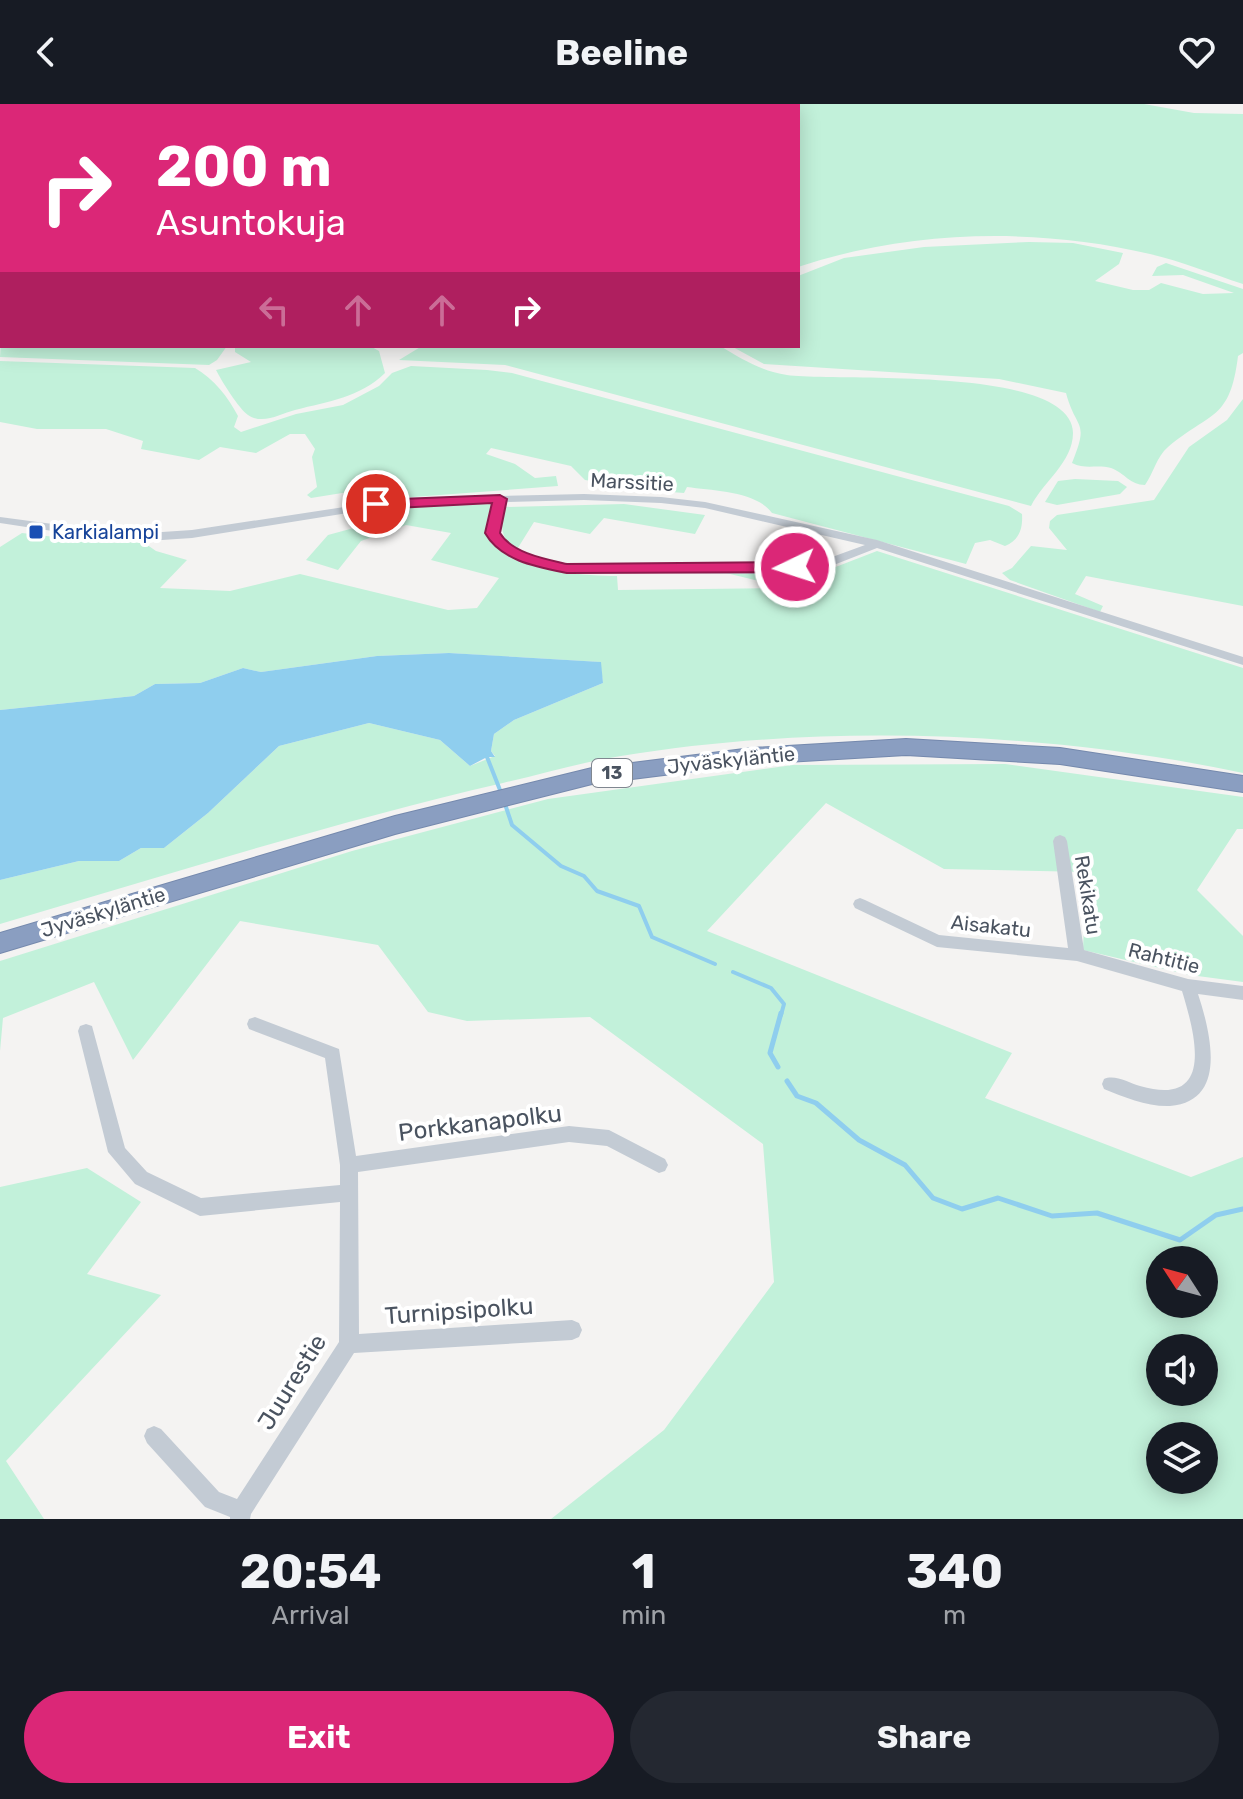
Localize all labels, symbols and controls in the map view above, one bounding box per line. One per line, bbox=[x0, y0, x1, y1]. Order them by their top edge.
icon: back bbox=[24, 30, 68, 74]
icon: heart bbox=[1175, 30, 1219, 74]
text: Beeline bbox=[555, 31, 688, 74]
text: 200 m bbox=[156, 134, 332, 200]
icon: right bbox=[24, 136, 128, 240]
text: Asuntokuja bbox=[156, 201, 346, 244]
icon: left bbox=[252, 288, 296, 332]
icon: ahead bbox=[336, 288, 380, 332]
icon: ahead bbox=[420, 288, 464, 332]
icon: right bbox=[504, 288, 548, 332]
street label: Marssitie bbox=[590, 468, 674, 496]
pin bbox=[342, 470, 410, 538]
icon: arrive bbox=[354, 482, 398, 526]
place label: Karkialampi bbox=[52, 520, 159, 544]
marker: Karkialampi bbox=[27, 523, 45, 541]
position arrow bbox=[753, 525, 837, 609]
street label: Jyväskyläntie bbox=[666, 741, 796, 779]
road number: 13 bbox=[592, 759, 632, 787]
street label: Rekikatu bbox=[1070, 853, 1106, 937]
street label: Jyväskyläntie bbox=[38, 882, 168, 942]
street label: Aisakatu bbox=[950, 910, 1032, 942]
street label: Rahtitie bbox=[1126, 938, 1202, 978]
street label: Porkkanapolku bbox=[397, 1099, 563, 1147]
north arrow bbox=[1146, 1246, 1218, 1318]
map controls bbox=[1146, 1246, 1218, 1494]
street label: Turnipsipolku bbox=[384, 1292, 534, 1330]
street label: Juurestie bbox=[252, 1329, 332, 1435]
button: sound bbox=[1146, 1334, 1218, 1406]
button: layers bbox=[1146, 1422, 1218, 1494]
text: 20:54 bbox=[240, 1543, 381, 1600]
text: 1 bbox=[632, 1543, 656, 1600]
text: 340 bbox=[906, 1543, 1003, 1600]
text: Arrival bbox=[272, 1600, 350, 1631]
text: min bbox=[621, 1600, 666, 1631]
text: m bbox=[943, 1600, 966, 1631]
button: Exit bbox=[24, 1691, 614, 1783]
button: Share bbox=[630, 1691, 1219, 1783]

